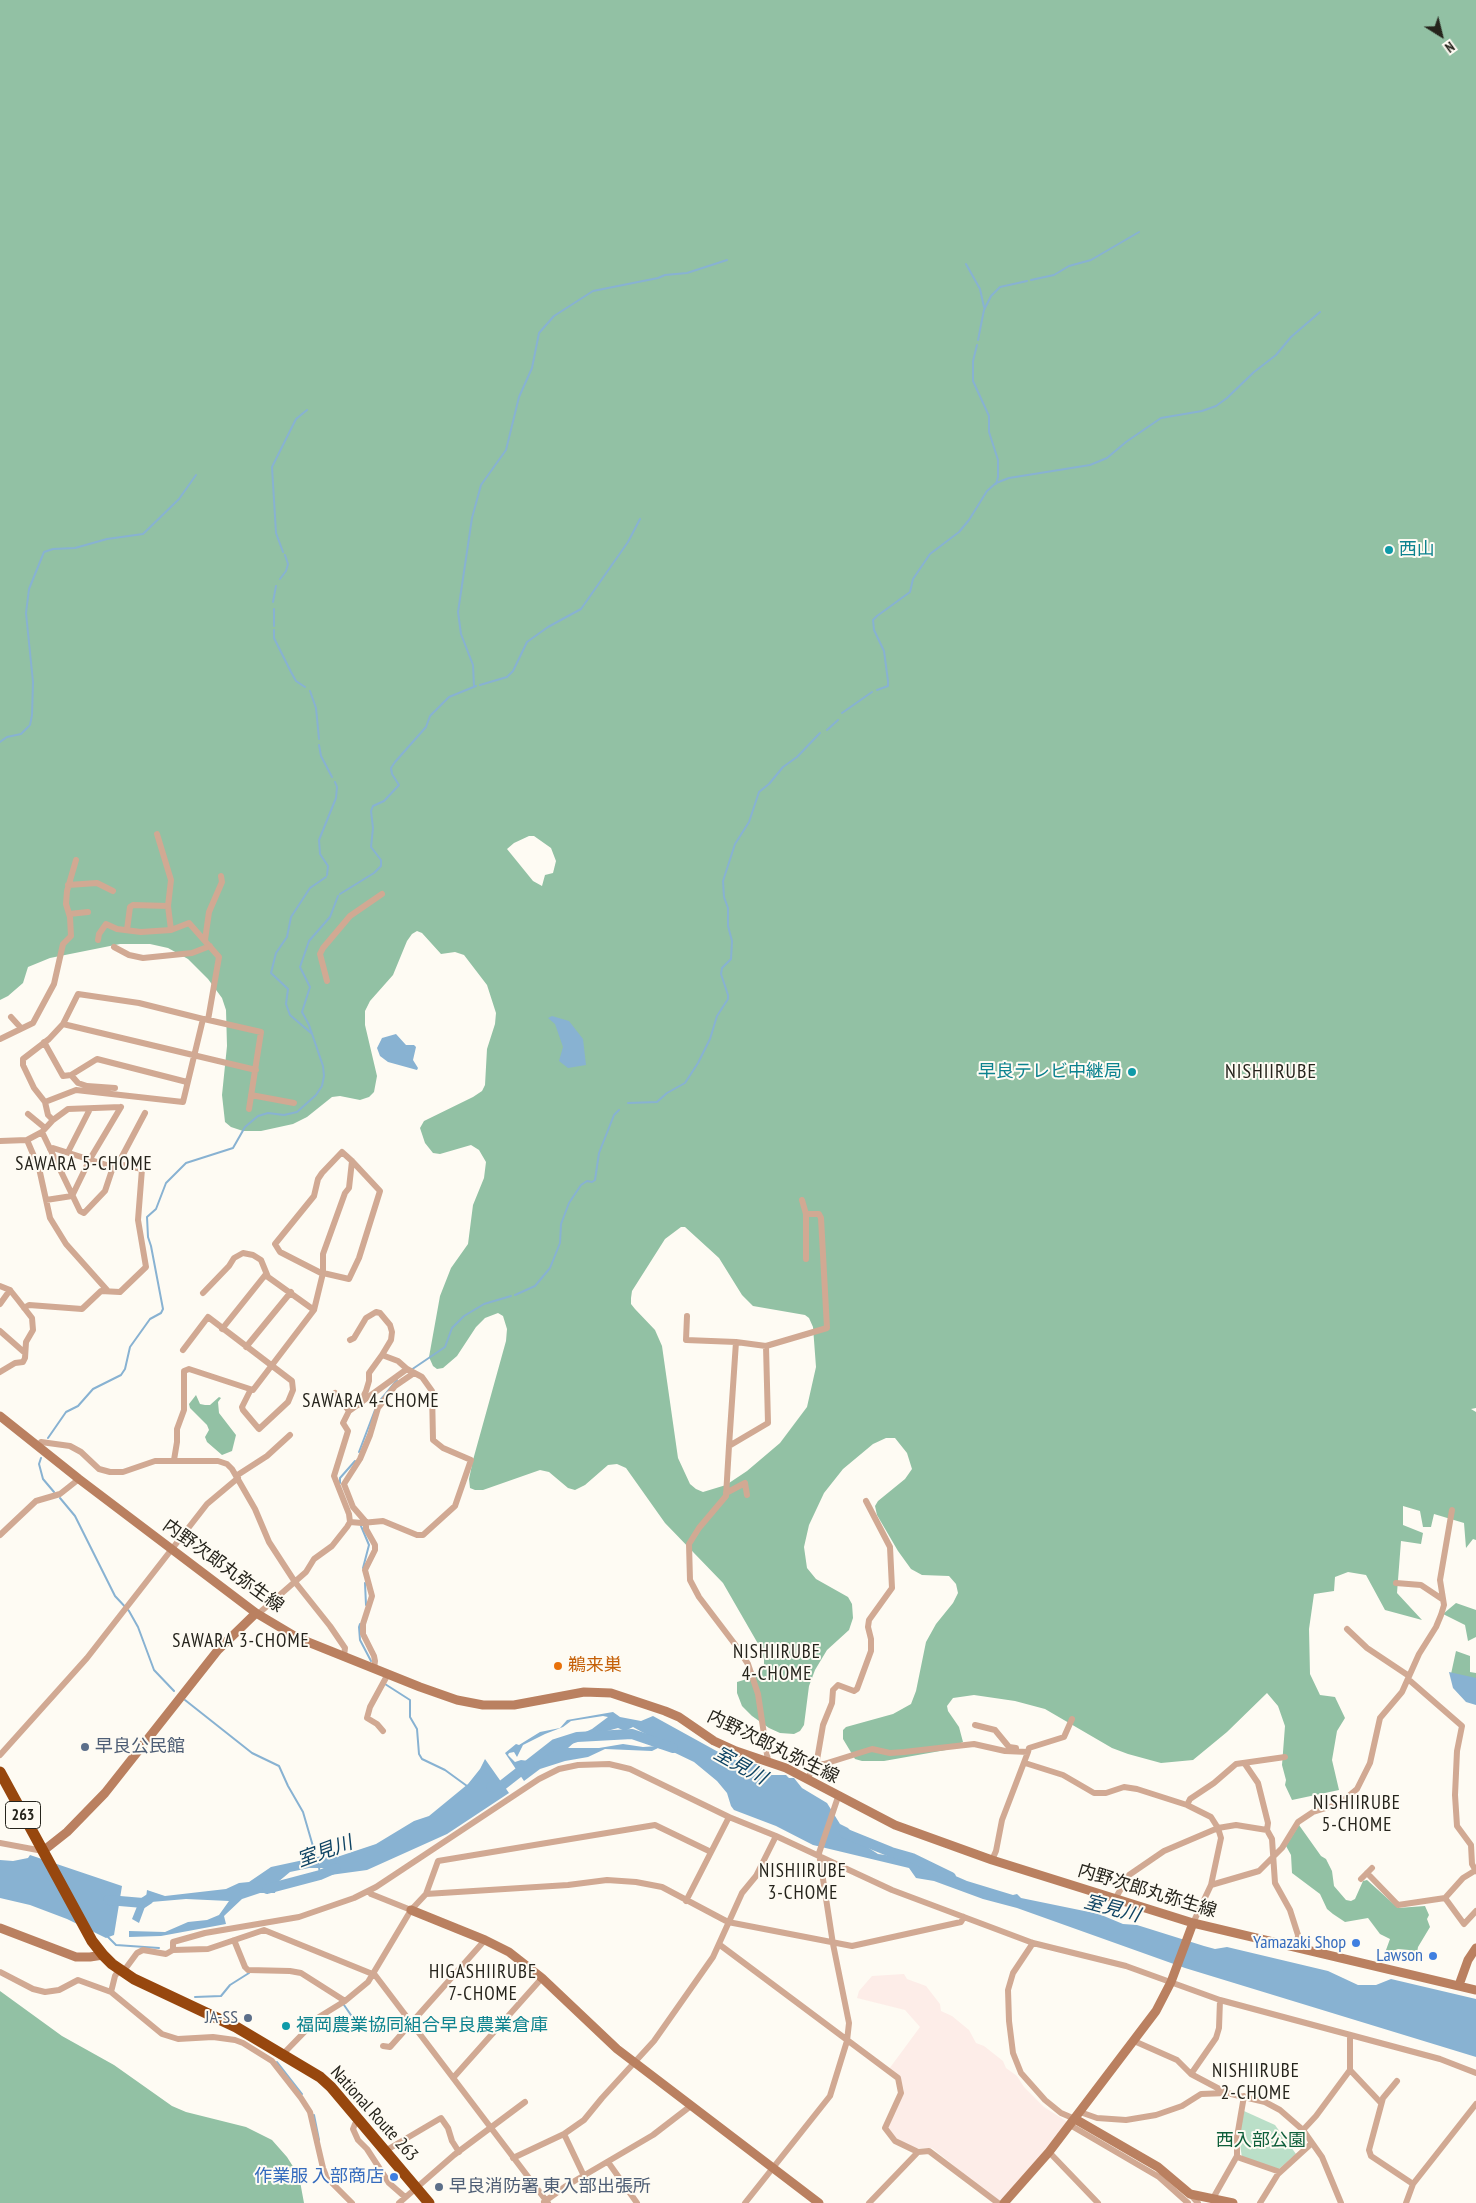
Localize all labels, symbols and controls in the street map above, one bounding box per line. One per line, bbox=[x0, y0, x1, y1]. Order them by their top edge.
north arrow bbox=[1416, 10, 1466, 60]
text: N bbox=[1441, 38, 1458, 57]
place label: 西山 bbox=[1399, 539, 1435, 561]
marker: 西山 bbox=[1383, 544, 1395, 556]
district label: NISHIIRUBE bbox=[1224, 1060, 1318, 1084]
place label: 早良テレビ中継局 bbox=[978, 1061, 1122, 1083]
marker: 早良テレビ中継局 bbox=[1126, 1066, 1138, 1078]
district label: SAWARA 5-CHOME bbox=[14, 1154, 154, 1176]
district label: SAWARA 4-CHOME bbox=[301, 1391, 441, 1413]
street label: 内野次郎丸弥生線 bbox=[158, 1515, 288, 1617]
district label: SAWARA 3-CHOME bbox=[171, 1631, 311, 1653]
district label: NISHIIRUBE 4-CHOME bbox=[732, 1642, 822, 1686]
place label: 鵜来巣 bbox=[568, 1655, 622, 1677]
marker: 鵜来巣 bbox=[552, 1660, 564, 1672]
street label: 内野次郎丸弥生線 bbox=[704, 1706, 842, 1788]
place label: 早良公民館 bbox=[95, 1736, 185, 1758]
marker: 早良公民館 bbox=[79, 1741, 91, 1753]
water label: 室見川 bbox=[710, 1742, 770, 1790]
district label: NISHIIRUBE 5-CHOME bbox=[1312, 1793, 1402, 1837]
road number: 263 bbox=[5, 1802, 40, 1828]
water label: 室見川 bbox=[294, 1832, 356, 1872]
street label: 内野次郎丸弥生線 bbox=[1075, 1860, 1219, 1922]
district label: NISHIIRUBE 3-CHOME bbox=[758, 1861, 848, 1905]
water label: 室見川 bbox=[1082, 1891, 1142, 1927]
place label: Yamazaki Shop bbox=[1253, 1932, 1346, 1954]
marker: Yamazaki Shop bbox=[1350, 1937, 1362, 1949]
place label: Lawson bbox=[1376, 1945, 1423, 1967]
marker: Lawson bbox=[1427, 1950, 1439, 1962]
district label: HIGASHIIRUBE 7-CHOME bbox=[427, 1962, 539, 2006]
place label: JA-SS bbox=[205, 2007, 238, 2029]
marker: JA-SS bbox=[242, 2012, 254, 2024]
place label: 福岡農業協同組合早良農業倉庫 bbox=[296, 2015, 548, 2037]
marker: 福岡農業協同組合早良農業倉庫 bbox=[280, 2020, 292, 2032]
district label: NISHIIRUBE 2-CHOME bbox=[1211, 2061, 1301, 2105]
street label: National Route 263 bbox=[326, 2062, 422, 2166]
park label: 西入部公園 bbox=[1216, 2130, 1306, 2152]
place label: 作業服 入部商店 bbox=[254, 2166, 384, 2188]
marker: 作業服 入部商店 bbox=[388, 2171, 400, 2183]
place label: 早良消防署 東入部出張所 bbox=[449, 2176, 651, 2198]
marker: 早良消防署 東入部出張所 bbox=[433, 2181, 445, 2193]

